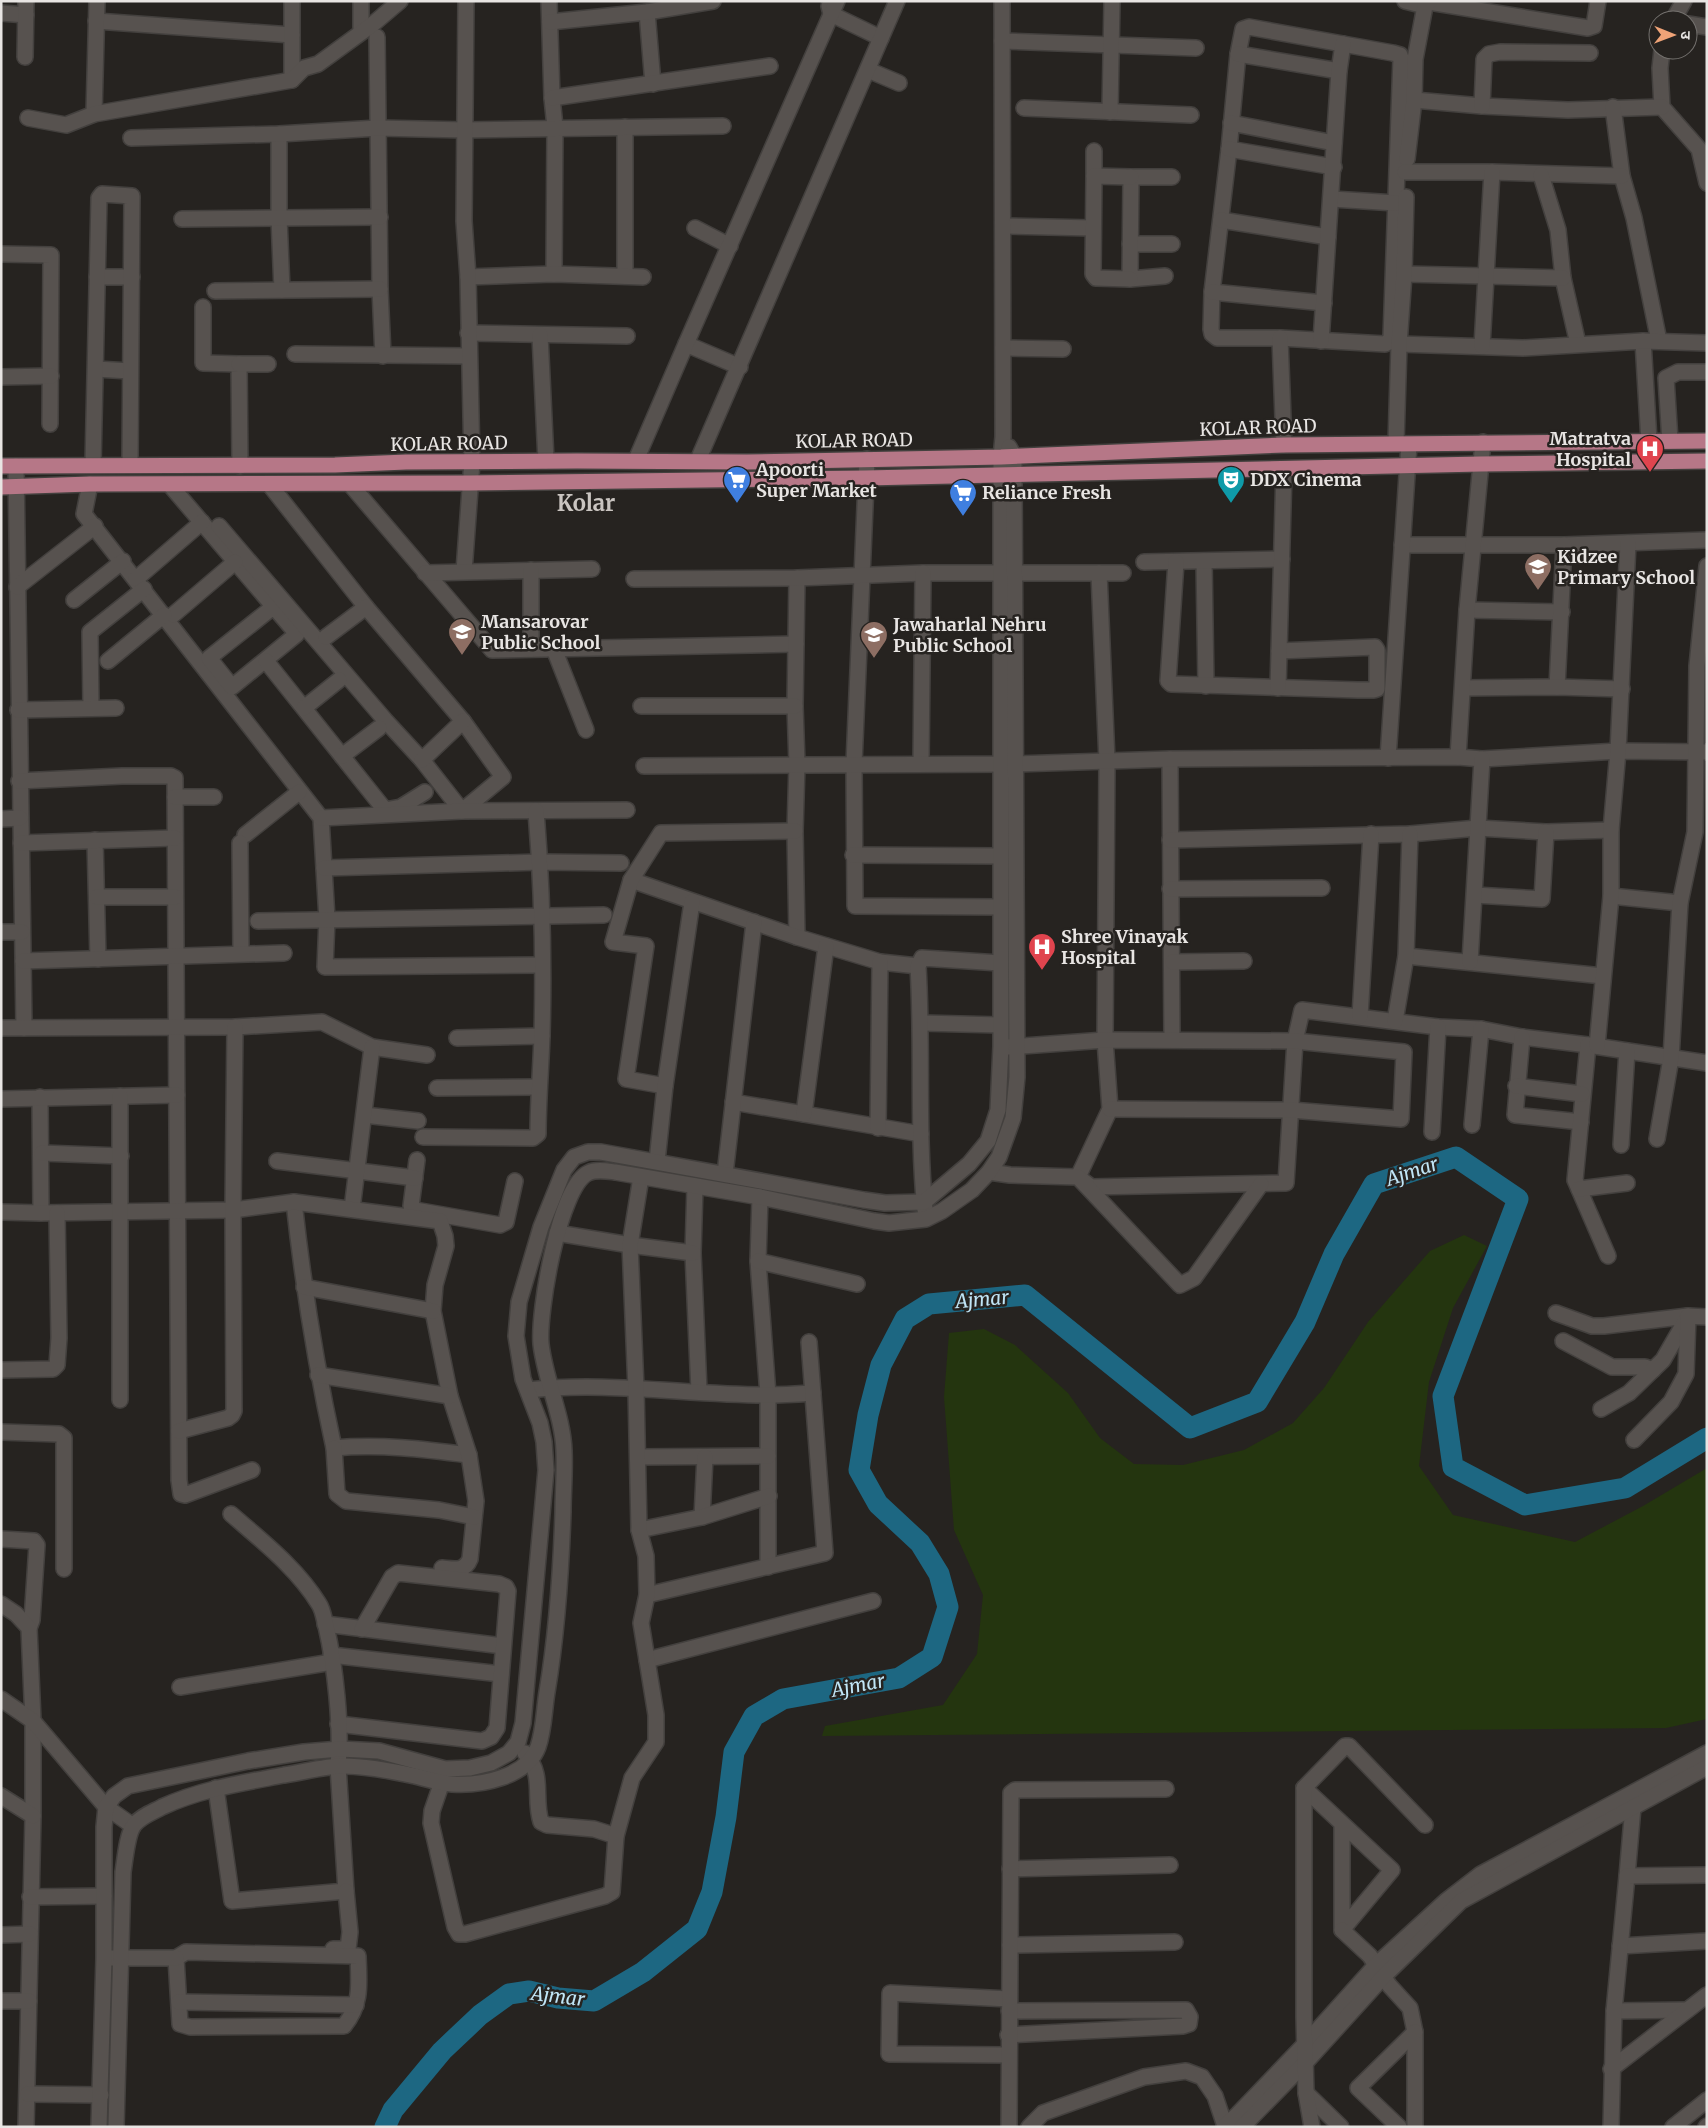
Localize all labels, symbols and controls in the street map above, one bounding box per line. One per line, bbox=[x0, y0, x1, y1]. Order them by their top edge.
north arrow bbox=[1648, 10, 1698, 60]
text: उ bbox=[1677, 31, 1695, 40]
street label: KOLAR ROAD bbox=[1199, 414, 1317, 441]
place label: Matratva Hospital bbox=[1550, 427, 1631, 471]
street label: KOLAR ROAD bbox=[795, 428, 913, 453]
street label: KOLAR ROAD bbox=[390, 431, 508, 456]
hospital icon: Matratva Hospital bbox=[1635, 434, 1665, 473]
place label: Apoorti Super Market bbox=[755, 458, 877, 502]
supermarket icon: Apoorti Super Market bbox=[722, 465, 752, 504]
theatre icon: DDX Cinema bbox=[1216, 465, 1246, 504]
place label: DDX Cinema bbox=[1250, 468, 1362, 491]
supermarket icon: Reliance Fresh bbox=[948, 478, 978, 517]
place label: Reliance Fresh bbox=[982, 481, 1112, 504]
district label: Kolar bbox=[557, 489, 615, 517]
place label: Kidzee Primary School bbox=[1557, 545, 1695, 589]
school or university icon: Kidzee Primary School bbox=[1523, 552, 1553, 591]
place label: Mansarovar Public School bbox=[481, 610, 600, 654]
place label: Jawaharlal Nehru Public School bbox=[892, 613, 1047, 657]
school or university icon: Mansarovar Public School bbox=[447, 617, 477, 656]
school or university icon: Jawaharlal Nehru Public School bbox=[859, 620, 889, 659]
place label: Shree Vinayak Hospital bbox=[1061, 925, 1189, 969]
hospital icon: Shree Vinayak Hospital bbox=[1027, 932, 1057, 971]
water label: Ajmar bbox=[1381, 1151, 1442, 1191]
water label: Ajmar bbox=[952, 1285, 1010, 1313]
water label: Ajmar bbox=[827, 1668, 887, 1702]
water label: Ajmar bbox=[528, 1981, 586, 2011]

